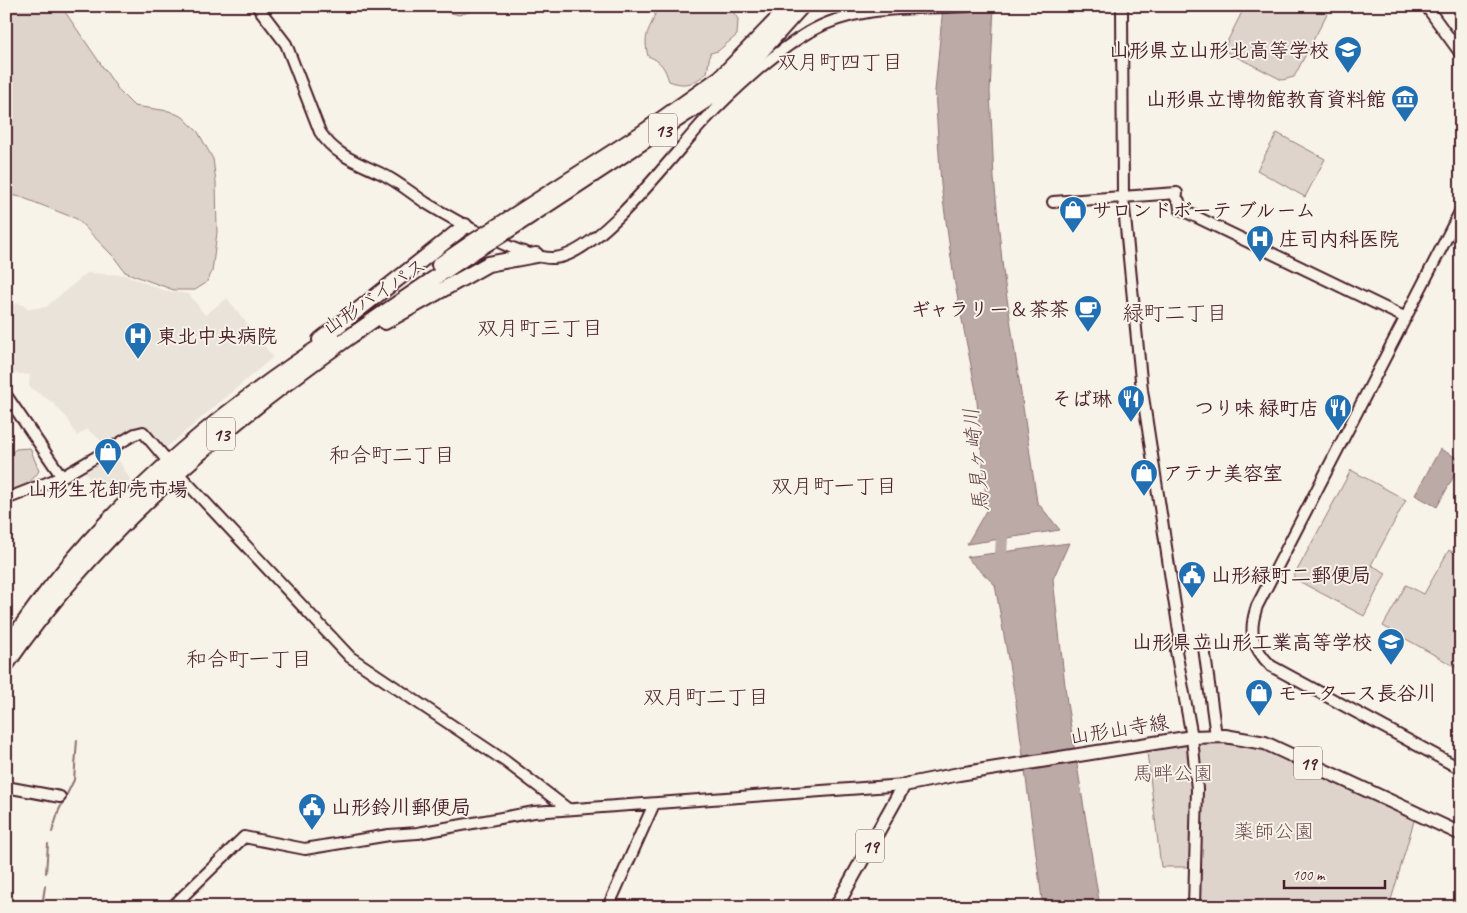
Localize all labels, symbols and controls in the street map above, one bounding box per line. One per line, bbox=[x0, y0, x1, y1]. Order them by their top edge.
school or university icon: 山形県立山形北高等学校 bbox=[1333, 35, 1363, 74]
place label: 山形県立山形北高等学校 bbox=[1109, 38, 1329, 63]
district label: 双月町四丁目 bbox=[777, 49, 903, 75]
museum icon: 山形県立博物館教育資料館 bbox=[1390, 84, 1420, 123]
place label: 山形県立博物館教育資料館 bbox=[1146, 87, 1386, 112]
road number: 13 bbox=[649, 114, 677, 146]
shop icon: サロンドボーテ ブルーム bbox=[1058, 195, 1088, 234]
place label: サロンドボーテ ブルーム bbox=[1092, 198, 1316, 223]
hospital icon: 庄司内科医院 bbox=[1245, 224, 1275, 263]
place label: 庄司内科医院 bbox=[1279, 227, 1399, 252]
street label: 山形バイパス bbox=[318, 253, 431, 340]
cafe icon: ギャラリー＆茶茶 bbox=[1073, 294, 1103, 333]
place label: ギャラリー＆茶茶 bbox=[910, 297, 1069, 322]
district label: 緑町二丁目 bbox=[1123, 300, 1228, 326]
district label: 双月町三丁目 bbox=[477, 315, 603, 341]
hospital icon: 東北中央病院 bbox=[123, 321, 153, 360]
place label: 東北中央病院 bbox=[157, 324, 277, 349]
restaurant icon: そば琳 bbox=[1116, 384, 1146, 423]
place label: そば琳 bbox=[1052, 387, 1112, 412]
restaurant icon: つり味 緑町店 bbox=[1323, 393, 1353, 432]
place label: つり味 緑町店 bbox=[1194, 396, 1319, 421]
water label: 馬見ヶ崎川 bbox=[958, 406, 994, 514]
road number: 13 bbox=[207, 418, 235, 450]
shop icon: 山形生花卸売市場 bbox=[93, 437, 123, 476]
district label: 和合町二丁目 bbox=[329, 442, 455, 468]
shop icon: アテナ美容室 bbox=[1129, 458, 1159, 497]
place label: アテナ美容室 bbox=[1163, 461, 1283, 486]
district label: 双月町一丁目 bbox=[771, 473, 897, 499]
place label: 山形生花卸売市場 bbox=[28, 477, 188, 502]
public building icon: 山形緑町二郵便局 bbox=[1177, 560, 1207, 599]
place label: 山形緑町二郵便局 bbox=[1211, 563, 1371, 588]
school or university icon: 山形県立山形工業高等学校 bbox=[1376, 627, 1406, 666]
place label: 山形県立山形工業高等学校 bbox=[1132, 630, 1372, 655]
district label: 和合町一丁目 bbox=[186, 646, 312, 672]
shop icon: モータース長谷川 bbox=[1244, 678, 1274, 717]
place label: モータース長谷川 bbox=[1278, 681, 1437, 706]
district label: 双月町二丁目 bbox=[643, 684, 769, 710]
street label: 山形山寺線 bbox=[1068, 709, 1170, 750]
road number: 19 bbox=[1294, 746, 1322, 780]
park label: 馬畔公園 bbox=[1133, 761, 1213, 786]
public building icon: 山形鈴川郵便局 bbox=[297, 792, 327, 831]
place label: 山形鈴川郵便局 bbox=[331, 795, 471, 820]
park label: 薬師公園 bbox=[1234, 819, 1314, 844]
road number: 19 bbox=[856, 829, 884, 862]
scale bar bbox=[1284, 858, 1386, 890]
text: 100 m bbox=[1292, 866, 1326, 885]

